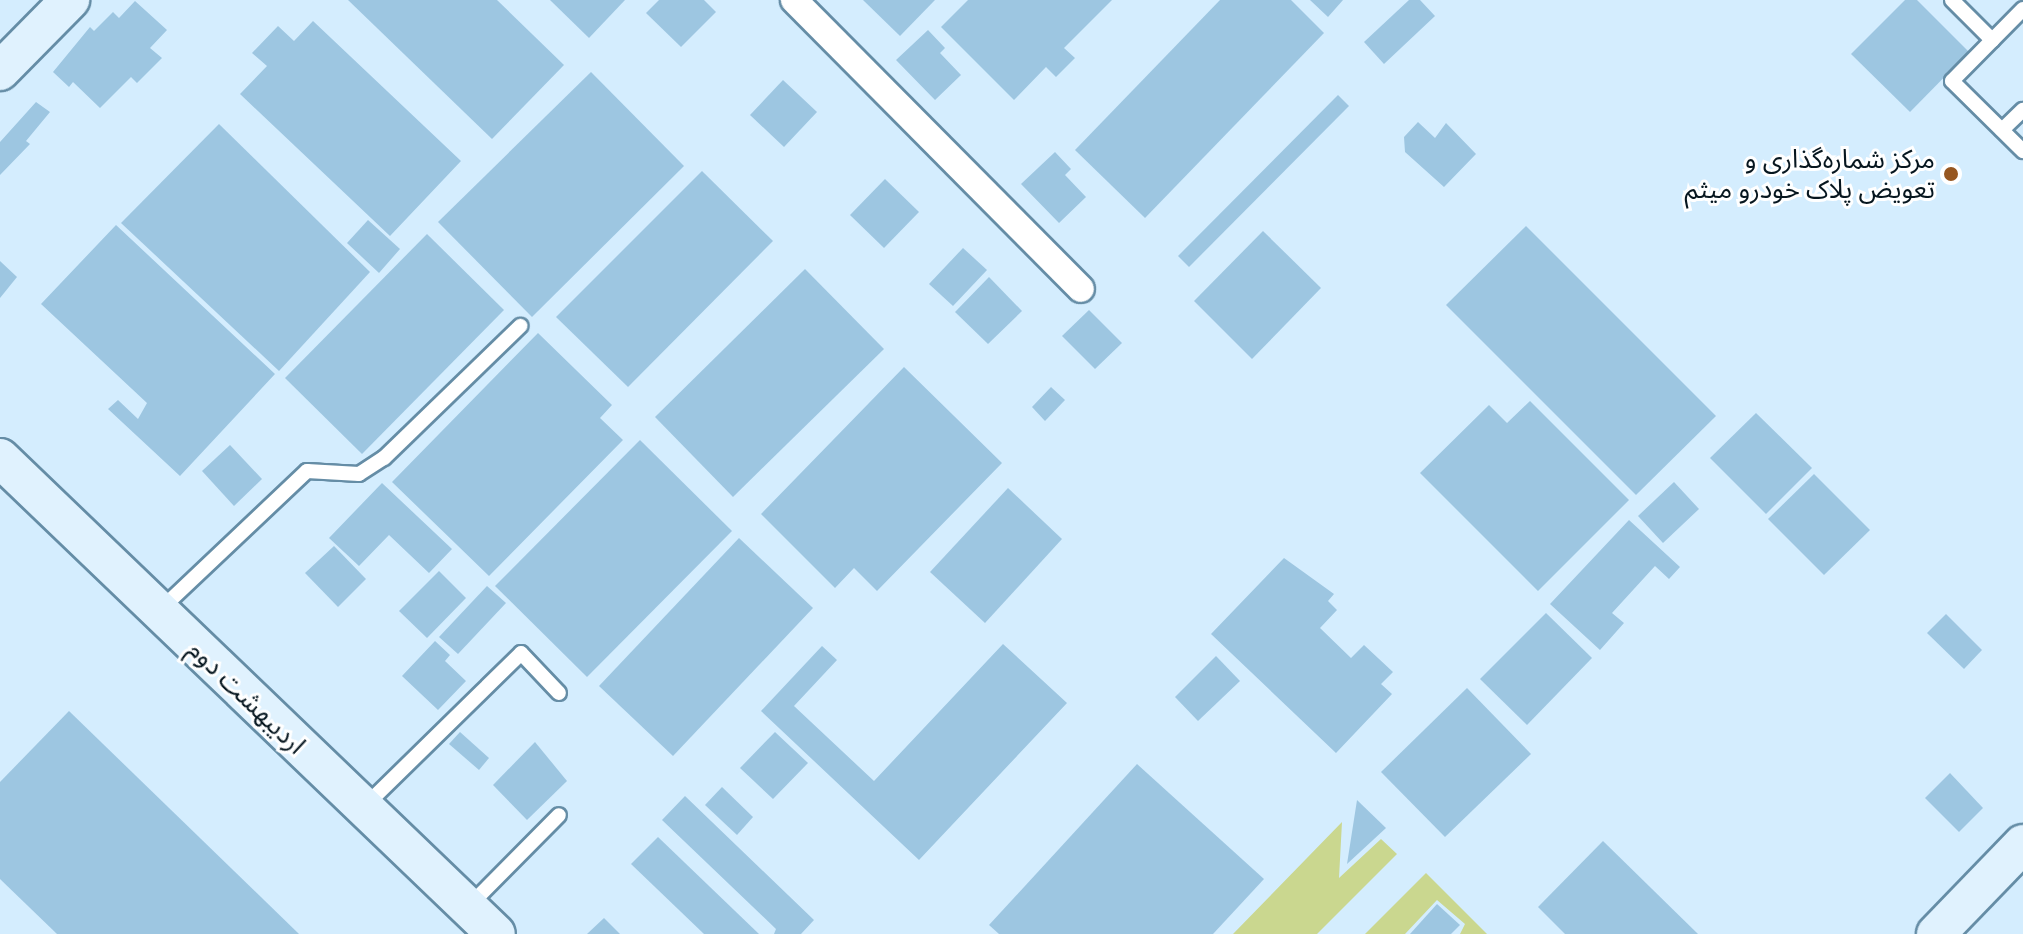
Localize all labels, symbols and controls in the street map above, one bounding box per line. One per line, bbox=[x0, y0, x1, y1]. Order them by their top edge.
place label: مرکز شماره‌گذاری و تعویض پلاک خودرو میثم bbox=[1685, 143, 1935, 204]
marker: مرکز شماره‌گذاری و تعویض پلاک خودرو میثم bbox=[1942, 165, 1960, 183]
street label: اردیبهشت دوم bbox=[182, 633, 312, 761]

